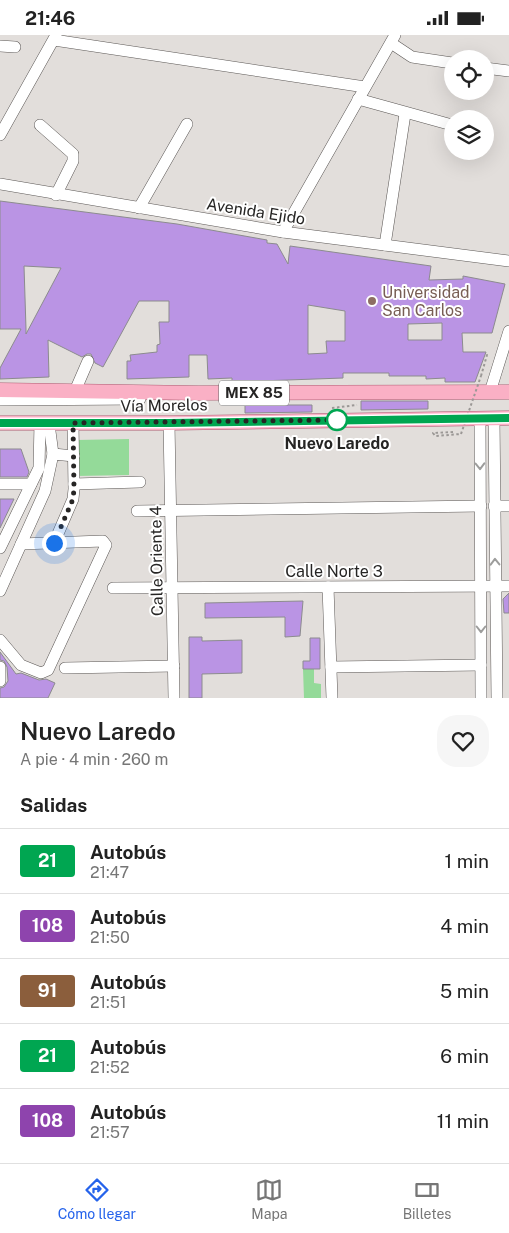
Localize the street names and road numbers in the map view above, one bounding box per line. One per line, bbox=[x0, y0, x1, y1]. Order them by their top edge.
street label: Avenida Ejido bbox=[205, 194, 307, 229]
road number: MEX 85 bbox=[219, 381, 289, 405]
street label: Vía Morelos bbox=[120, 395, 208, 416]
street label: Calle Oriente 4 bbox=[146, 506, 167, 616]
street label: Calle Norte 3 bbox=[285, 562, 383, 581]

